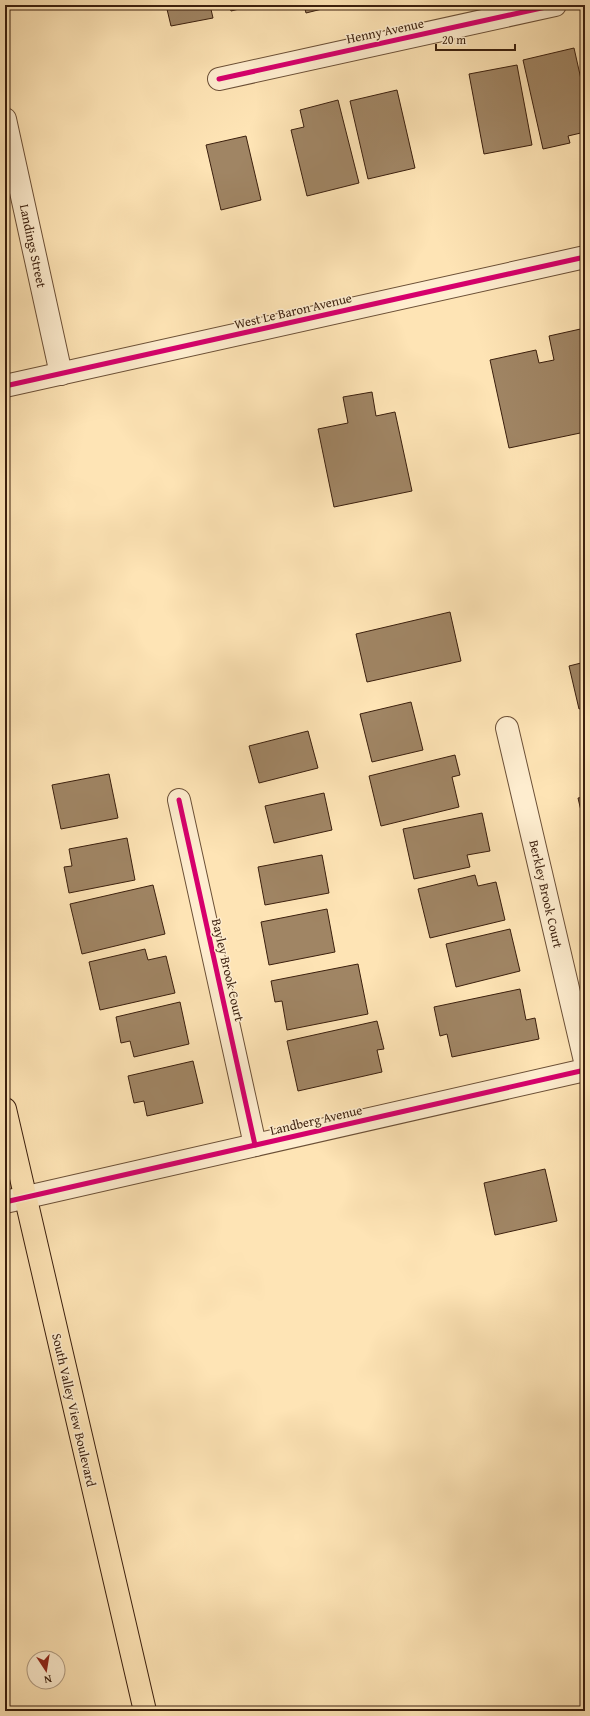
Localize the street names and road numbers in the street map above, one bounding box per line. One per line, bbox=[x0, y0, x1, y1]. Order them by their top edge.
street label: Henny Avenue bbox=[345, 14, 425, 48]
street label: Landings Street bbox=[15, 202, 51, 290]
street label: West Le Baron Avenue bbox=[232, 288, 354, 334]
street label: Berkley Brook Court bbox=[524, 838, 568, 950]
street label: Bayley Brook Court bbox=[207, 917, 249, 1024]
street label: Landberg Avenue bbox=[268, 1100, 364, 1140]
street label: South Valley View Boulevard bbox=[47, 1331, 101, 1489]

